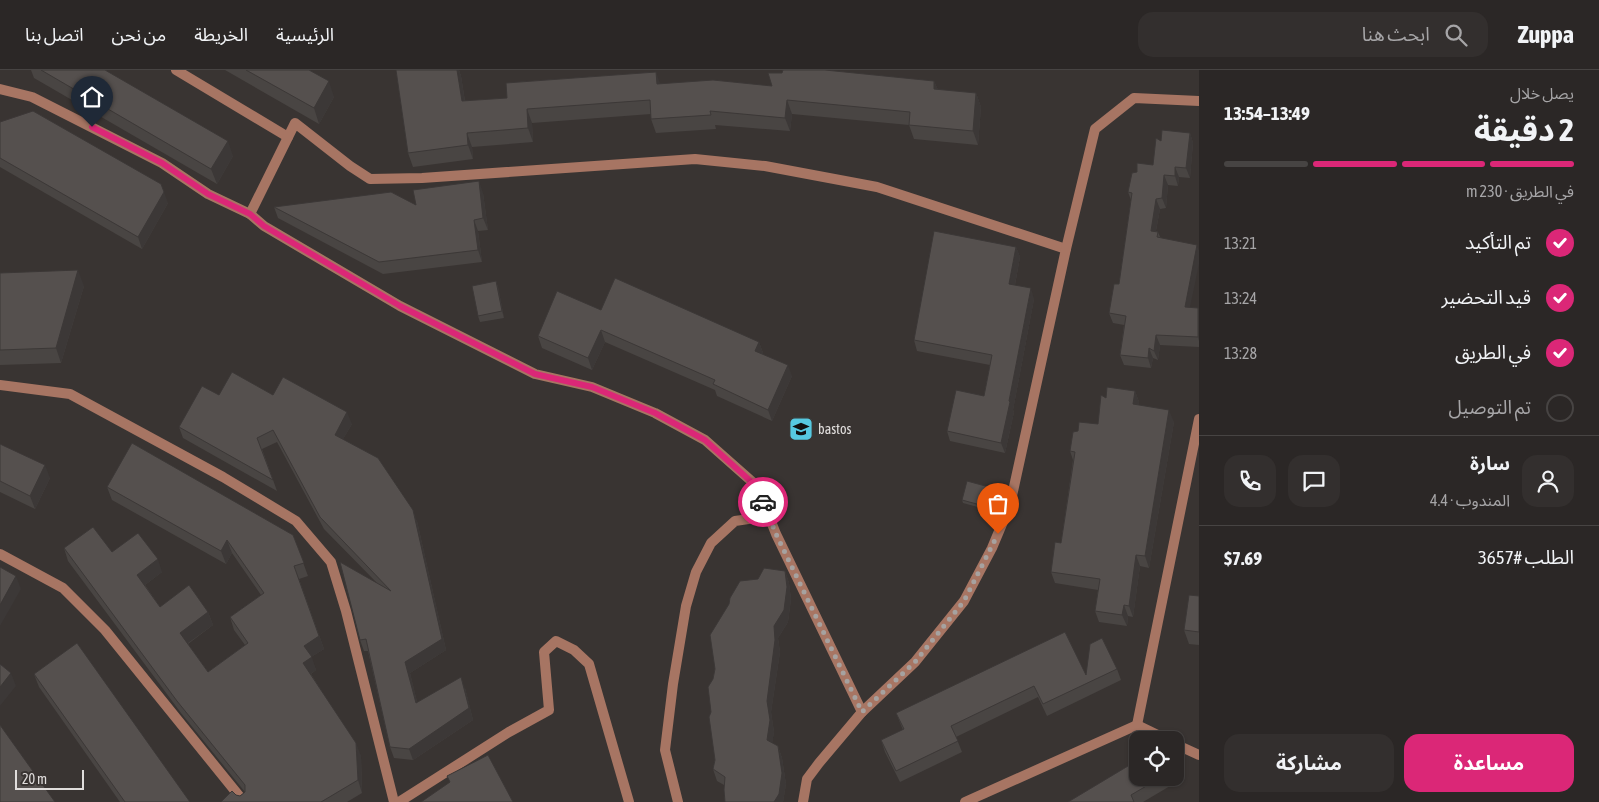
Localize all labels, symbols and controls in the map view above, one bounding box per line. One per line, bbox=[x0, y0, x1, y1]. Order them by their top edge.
search box bbox=[1138, 12, 1488, 57]
icon: search bbox=[1442, 21, 1470, 49]
text: Zuppa bbox=[1518, 21, 1574, 48]
text: ابحث هنا bbox=[1362, 23, 1430, 45]
text: اتصل بنا bbox=[25, 24, 84, 45]
text: من نحن bbox=[112, 24, 166, 45]
text: الخريطة bbox=[194, 24, 248, 45]
text: الرئيسية bbox=[276, 24, 334, 45]
pin bbox=[71, 76, 113, 127]
icon: home bbox=[78, 83, 106, 111]
text: يصل خلال bbox=[1510, 84, 1574, 102]
text: 13:49–13:54 bbox=[1224, 102, 1310, 124]
text: 2 دقيقة bbox=[1474, 111, 1574, 148]
text: في الطريق · 230 m bbox=[1466, 182, 1574, 200]
icon: check bbox=[1546, 229, 1574, 257]
text: تم التأكيد bbox=[1465, 231, 1531, 253]
text: 13:21 bbox=[1224, 234, 1257, 252]
icon: check bbox=[1546, 284, 1574, 312]
text: قيد التحضير bbox=[1441, 286, 1531, 308]
text: 13:24 bbox=[1224, 289, 1257, 307]
icon: check bbox=[1546, 339, 1574, 367]
text: في الطريق bbox=[1455, 341, 1531, 363]
text: 13:28 bbox=[1224, 344, 1257, 362]
text: تم التوصيل bbox=[1448, 396, 1531, 418]
school or university icon: bastos bbox=[788, 416, 814, 442]
place label: bastos bbox=[818, 421, 852, 437]
text: سارة bbox=[1470, 452, 1510, 474]
button: phone bbox=[1224, 455, 1276, 507]
button: chat bbox=[1288, 455, 1340, 507]
button: person bbox=[1522, 455, 1574, 507]
courier bbox=[738, 477, 788, 527]
pin bbox=[977, 483, 1019, 534]
icon: car bbox=[749, 488, 777, 516]
icon: bag bbox=[984, 490, 1012, 518]
text: المندوب · 4.4 bbox=[1430, 491, 1510, 509]
text: الطلب #3657 bbox=[1478, 546, 1574, 568]
text: $7.69 bbox=[1224, 547, 1262, 569]
map controls bbox=[1129, 731, 1184, 786]
button: locate bbox=[1129, 731, 1184, 786]
button: مشاركة bbox=[1224, 734, 1394, 792]
button: مساعدة bbox=[1404, 734, 1574, 792]
scale bar bbox=[15, 767, 84, 790]
text: 20 m bbox=[22, 771, 47, 787]

